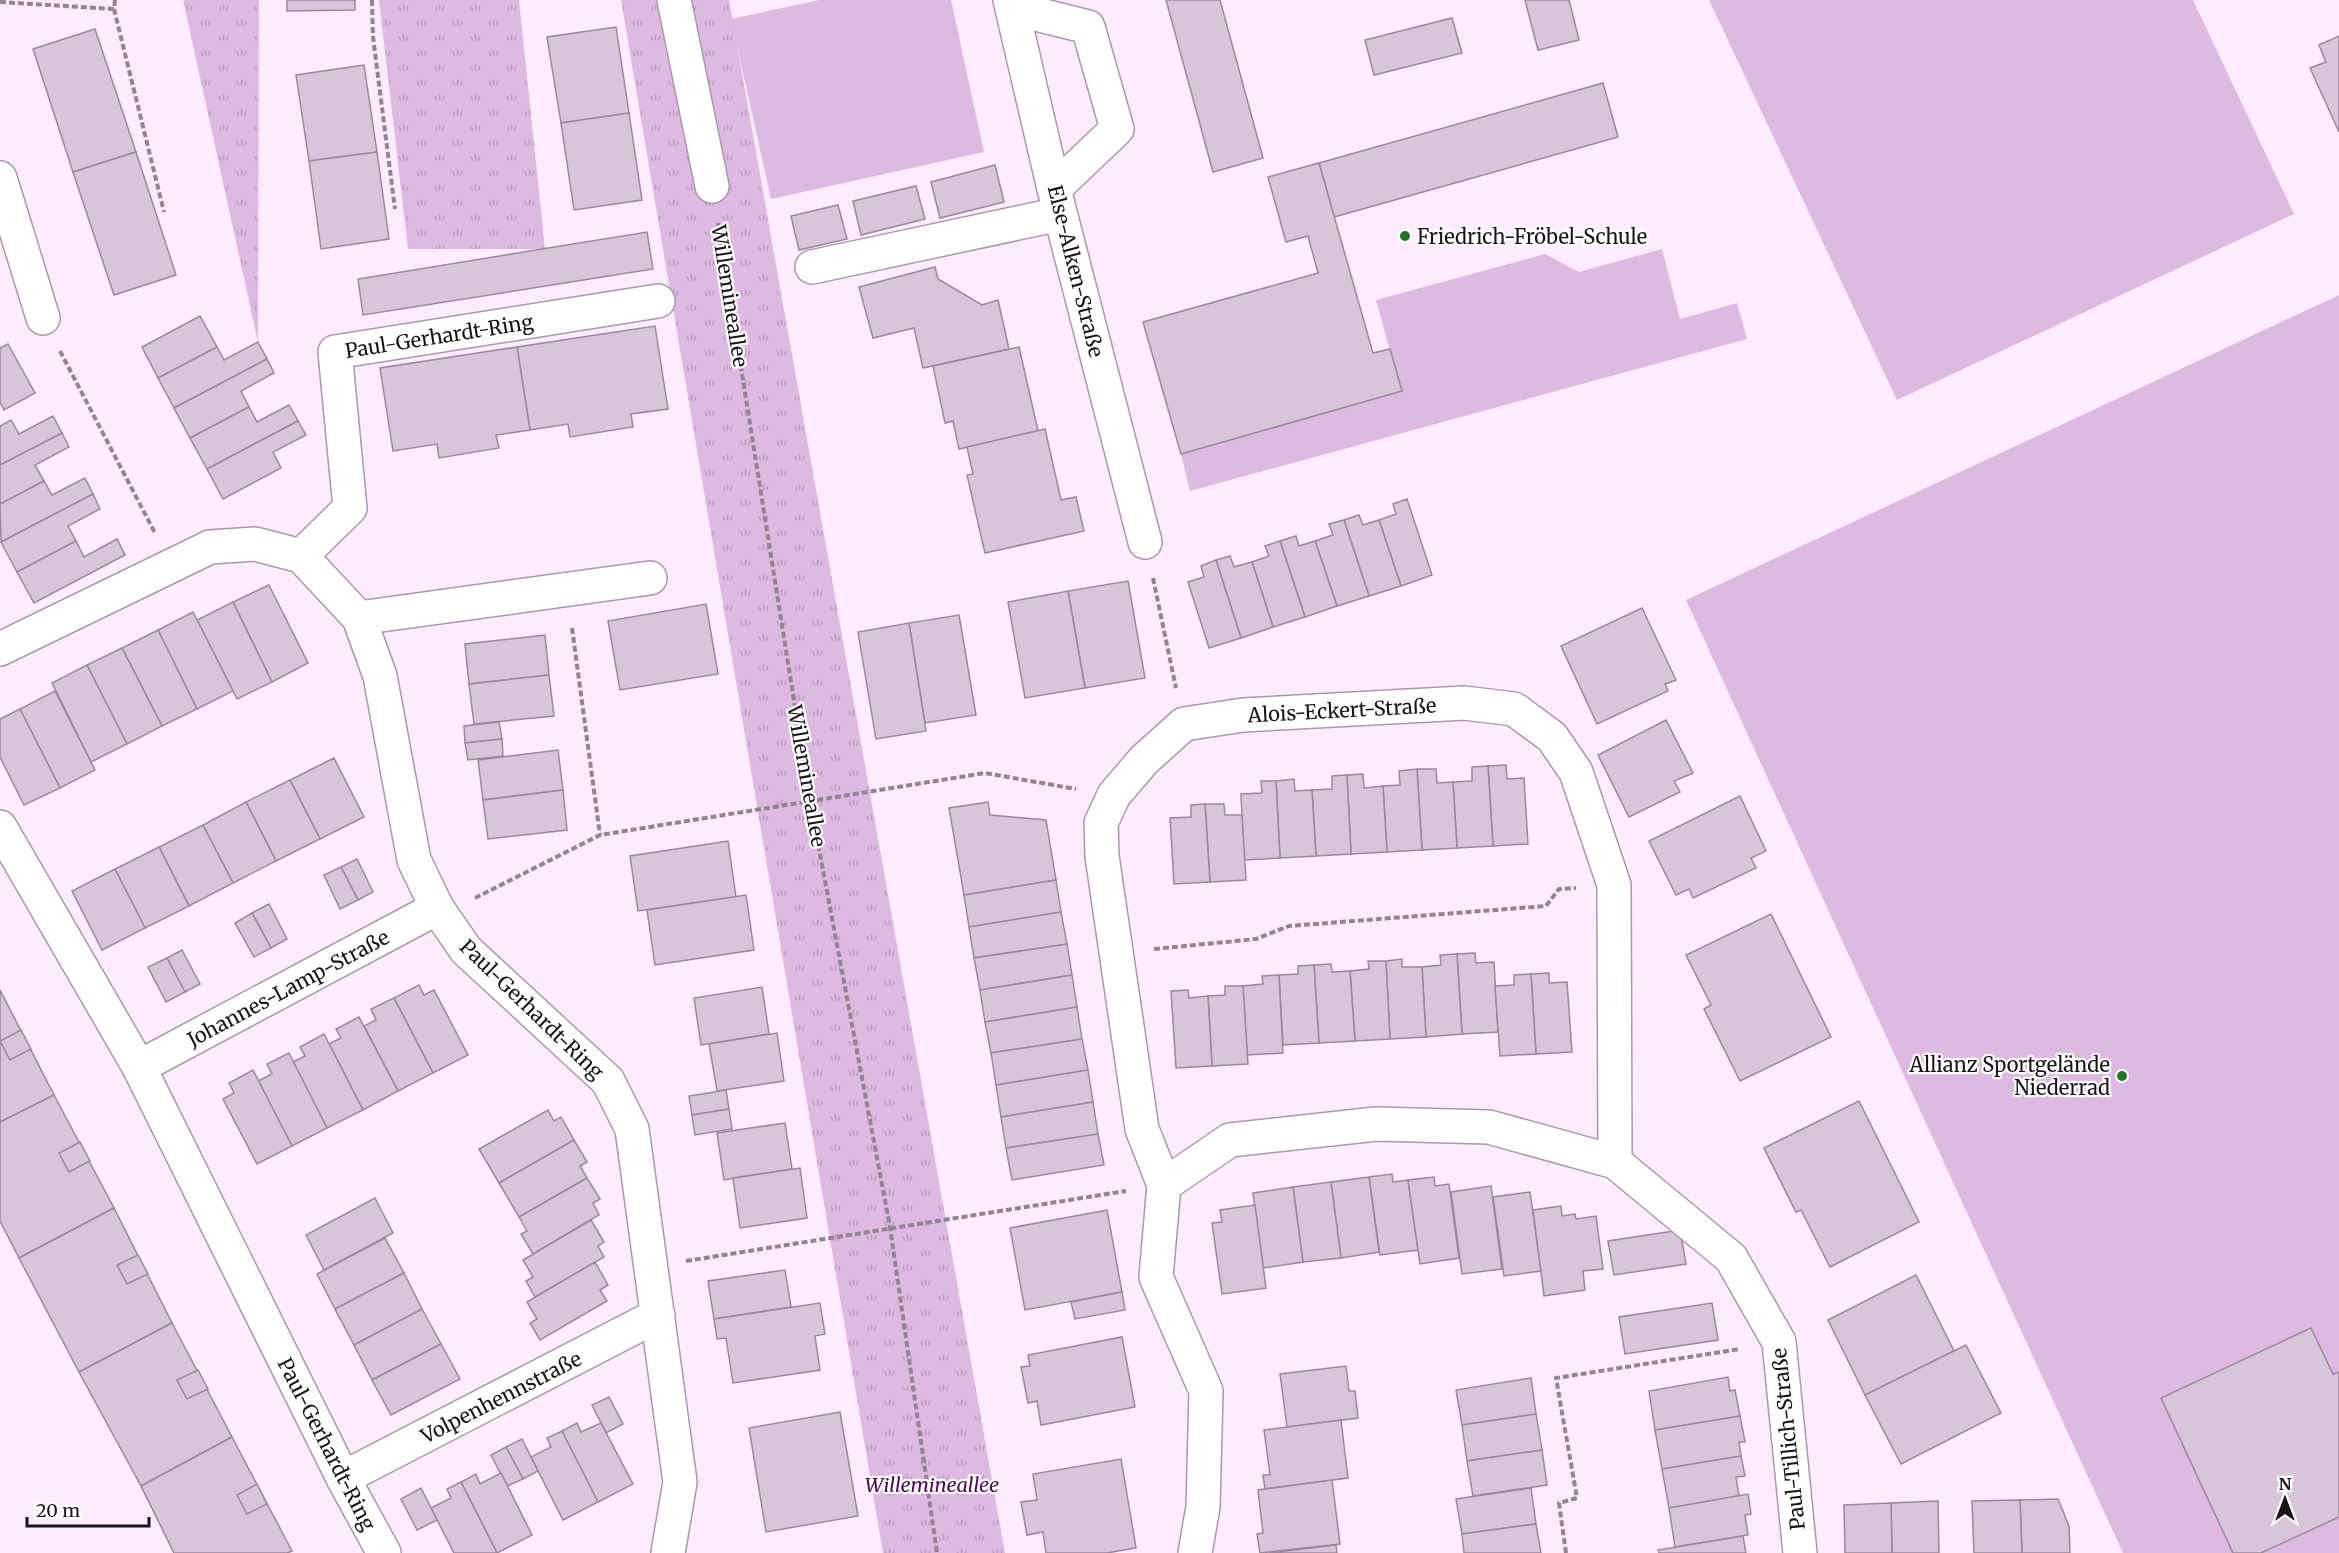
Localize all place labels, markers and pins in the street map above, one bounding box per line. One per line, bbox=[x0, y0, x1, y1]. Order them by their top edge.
place label: Friedrich-Fröbel-Schule bbox=[1417, 224, 1647, 249]
marker: Friedrich-Fröbel-Schule bbox=[1398, 229, 1412, 243]
place label: Allianz Sportgelände Niederrad bbox=[1909, 1052, 2110, 1100]
marker: Allianz Sportgelände Niederrad bbox=[2115, 1069, 2129, 1083]

